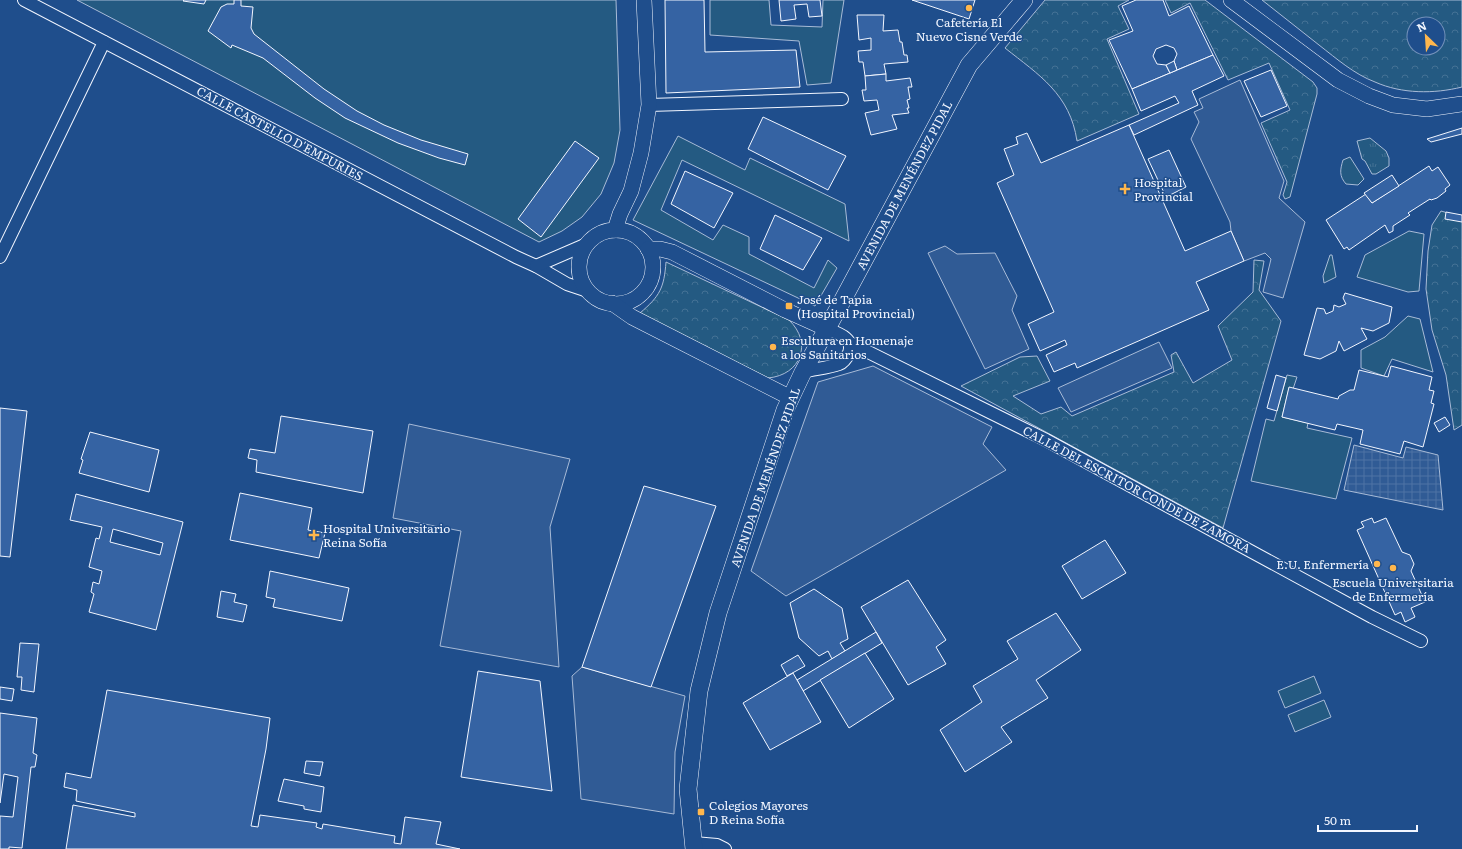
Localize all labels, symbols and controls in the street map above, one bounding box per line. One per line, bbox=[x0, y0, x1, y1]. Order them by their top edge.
marker: Cafetería El Nuevo Cisne Verde bbox=[964, 3, 974, 13]
place label: Cafetería El Nuevo Cisne Verde bbox=[916, 13, 1022, 45]
north arrow bbox=[1406, 16, 1446, 56]
text: N bbox=[1414, 17, 1429, 35]
street label: CALLE CASTELLO D'EMPURIES bbox=[194, 81, 366, 185]
street label: AVENIDA DE MENÉNDEZ PIDAL bbox=[852, 97, 956, 273]
place label: Hospital Provincial bbox=[1134, 173, 1193, 205]
marker: Hospital Provincial bbox=[1119, 183, 1131, 195]
place label: José de Tapia (Hospital Provincial) bbox=[797, 290, 915, 322]
marker: José de Tapia (Hospital Provincial) bbox=[784, 301, 794, 311]
place label: Escultura en Homenaje a los Sanitarios bbox=[781, 331, 914, 363]
marker: Escultura en Homenaje a los Sanitarios bbox=[768, 342, 778, 352]
street label: AVENIDA DE MENÉNDEZ PIDAL bbox=[726, 384, 804, 570]
street label: CALLE DEL ESCRITOR CONDE DE ZAMORA bbox=[1020, 421, 1254, 557]
place label: Hospital Universitario Reina Sofía bbox=[323, 519, 450, 551]
marker: Hospital Universitario Reina Sofía bbox=[308, 529, 320, 541]
place label: E.U. Enfermería bbox=[1276, 555, 1370, 573]
marker: E.U. Enfermería bbox=[1372, 559, 1382, 569]
marker: Escuela Universitaria de Enfermería bbox=[1388, 563, 1398, 573]
place label: Escuela Universitaria de Enfermería bbox=[1332, 573, 1454, 605]
place label: Colegios Mayores D Reina Sofía bbox=[709, 796, 808, 828]
marker: Colegios Mayores D Reina Sofía bbox=[696, 807, 706, 817]
scale bar bbox=[1318, 807, 1417, 833]
text: 50 m bbox=[1324, 811, 1351, 829]

